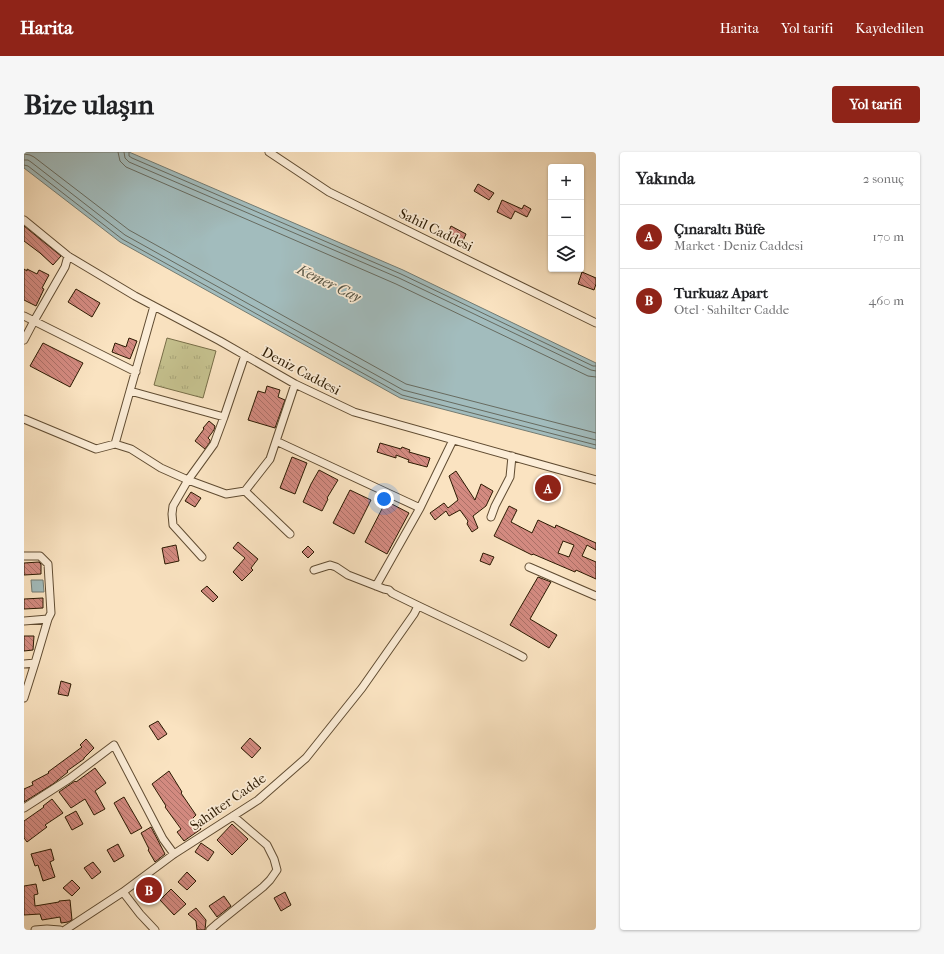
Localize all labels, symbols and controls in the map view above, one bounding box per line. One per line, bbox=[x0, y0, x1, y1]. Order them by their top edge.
text: Harita bbox=[20, 17, 73, 39]
text: Harita bbox=[720, 20, 759, 37]
text: Yol tarifi bbox=[781, 20, 833, 37]
text: Kaydedilen bbox=[855, 20, 924, 37]
button: Yol tarifi bbox=[832, 86, 920, 123]
text: Bize ulaşın bbox=[24, 88, 154, 121]
map controls bbox=[548, 164, 584, 272]
button: + bbox=[548, 164, 584, 200]
text: Yakında bbox=[636, 168, 695, 188]
text: 2 sonuç bbox=[863, 171, 904, 186]
button: − bbox=[548, 200, 584, 236]
street label: Sahil Caddesi bbox=[396, 205, 476, 255]
text: Çınaraltı Büfe bbox=[674, 220, 765, 238]
text: A bbox=[645, 229, 653, 244]
text: 170 m bbox=[872, 229, 904, 244]
button: layers bbox=[548, 236, 584, 272]
text: Market · Deniz Caddesi bbox=[674, 238, 803, 253]
water label: Kemer Cay bbox=[293, 259, 365, 307]
text: Turkuaz Apart bbox=[674, 284, 768, 302]
text: B bbox=[645, 293, 653, 308]
text: 460 m bbox=[869, 293, 904, 308]
text: Otel · Sahilter Cadde bbox=[674, 302, 789, 317]
street label: Deniz Caddesi bbox=[259, 343, 343, 399]
pin: A bbox=[535, 473, 561, 503]
your location bbox=[374, 489, 394, 509]
street label: Sahilter Cadde bbox=[187, 770, 269, 834]
pin: B bbox=[136, 875, 162, 905]

